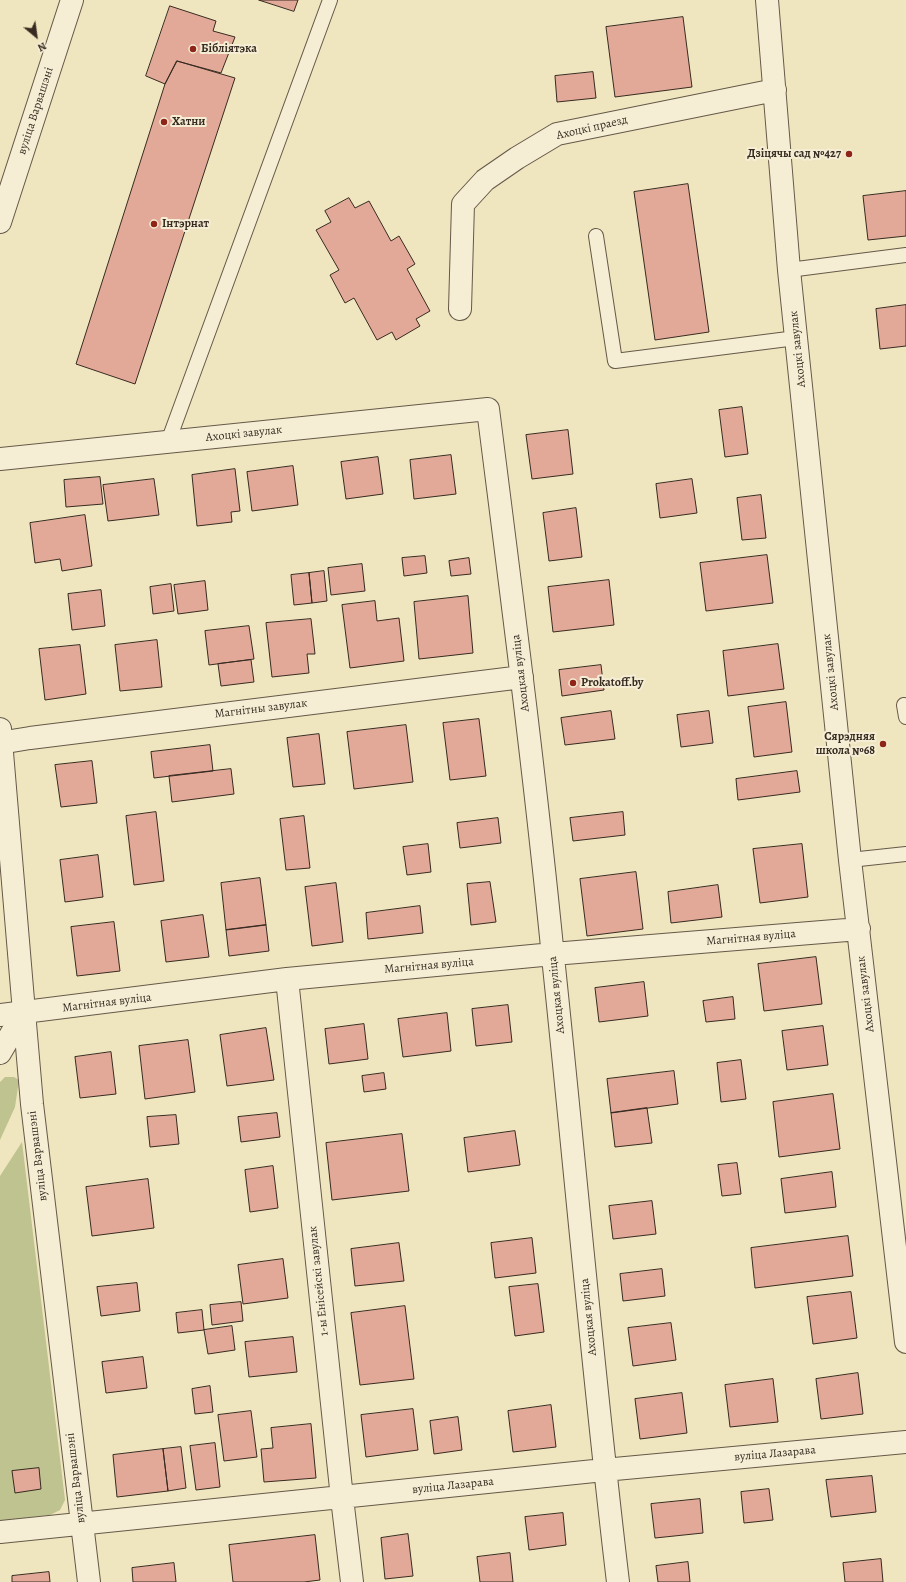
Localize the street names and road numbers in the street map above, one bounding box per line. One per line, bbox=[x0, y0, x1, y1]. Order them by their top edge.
street label: вуліца Варвашэні bbox=[15, 66, 57, 156]
street label: Ахоцкі праезд bbox=[555, 113, 629, 143]
street label: Ахоцкі завулак bbox=[787, 310, 809, 388]
street label: Ахоцкі завулак bbox=[205, 423, 283, 445]
street label: Ахоцкі завулак bbox=[820, 633, 842, 711]
street label: Ахоцкая вуліца bbox=[509, 634, 533, 712]
street label: Магнітны завулак bbox=[214, 696, 308, 722]
street label: Магнітная вуліца bbox=[706, 927, 796, 949]
street label: Магнітная вуліца bbox=[384, 955, 474, 977]
street label: Ахоцкі завулак bbox=[854, 955, 878, 1033]
street label: Ахоцкая вуліца bbox=[546, 956, 568, 1034]
street label: Магнітная вуліца bbox=[62, 990, 152, 1016]
street label: вуліца Варвашэні bbox=[25, 1110, 51, 1202]
street label: 1-ы Енісейскі завулак bbox=[306, 1225, 332, 1337]
street label: Ахоцкая вуліца bbox=[578, 1278, 600, 1356]
street label: вуліца Варвашэні bbox=[63, 1432, 89, 1524]
street label: вуліца Лазарава bbox=[734, 1443, 816, 1465]
street label: вуліца Лазарава bbox=[412, 1475, 494, 1497]

